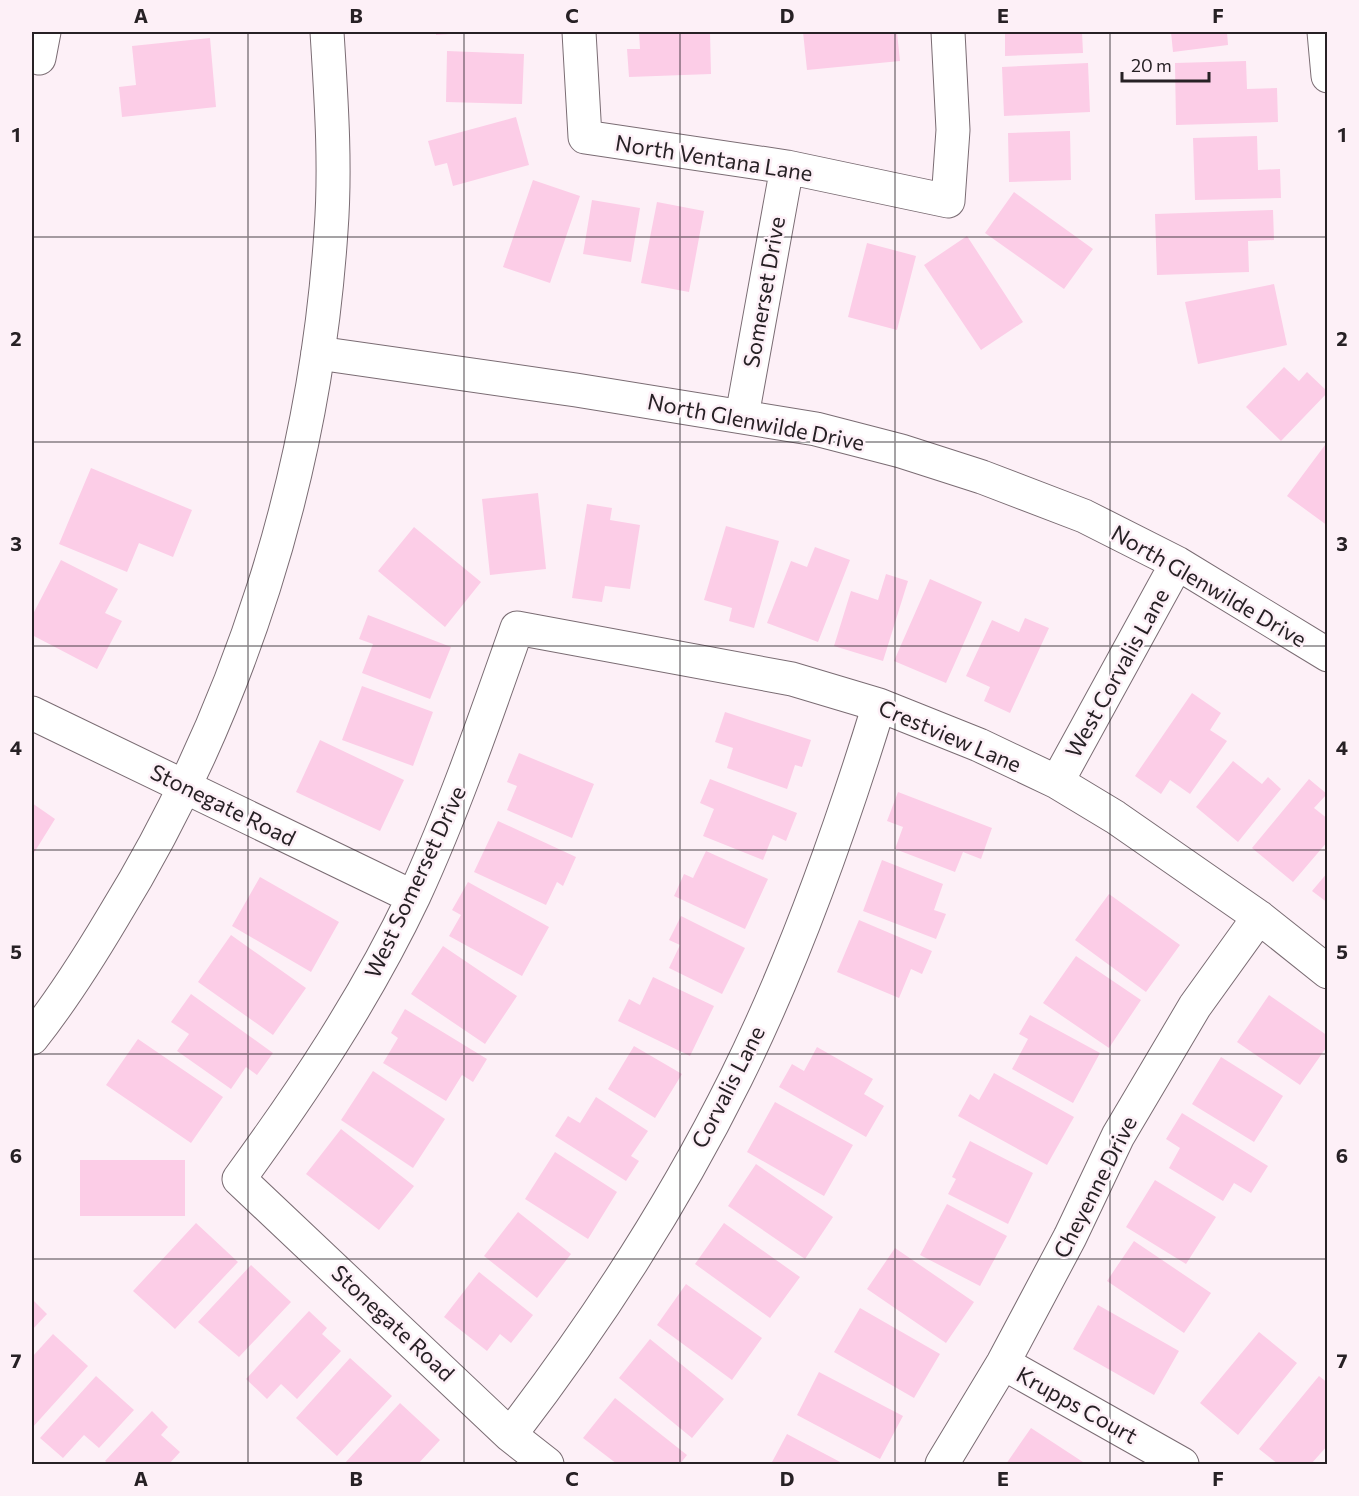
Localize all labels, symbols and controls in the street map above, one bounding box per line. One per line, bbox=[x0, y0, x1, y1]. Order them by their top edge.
text: A bbox=[134, 3, 148, 27]
text: B bbox=[349, 3, 363, 27]
text: C bbox=[565, 3, 579, 27]
text: D bbox=[780, 3, 794, 27]
text: E bbox=[997, 3, 1009, 27]
text: F bbox=[1212, 3, 1224, 27]
scale bar bbox=[1122, 45, 1209, 83]
text: 20 m bbox=[1131, 54, 1172, 76]
text: 1 bbox=[11, 122, 21, 146]
text: 1 bbox=[1337, 122, 1347, 146]
street label: North Ventana Lane bbox=[614, 129, 815, 186]
street label: Somerset Drive bbox=[737, 214, 790, 370]
text: 2 bbox=[10, 326, 22, 350]
text: 2 bbox=[1336, 326, 1348, 350]
street label: North Glenwilde Drive bbox=[645, 387, 867, 456]
street label: North Glenwilde Drive bbox=[1107, 519, 1312, 652]
text: 3 bbox=[10, 531, 22, 555]
text: 3 bbox=[1336, 531, 1348, 555]
street label: West Corvalis Lane bbox=[1059, 584, 1174, 762]
street label: Crestview Lane bbox=[875, 693, 1026, 778]
text: 4 bbox=[10, 735, 22, 759]
text: 4 bbox=[1336, 735, 1348, 759]
street label: Stonegate Road bbox=[146, 758, 300, 851]
street label: West Somerset Drive bbox=[358, 781, 471, 982]
text: 5 bbox=[10, 939, 22, 963]
text: 5 bbox=[1336, 939, 1348, 963]
street label: Corvalis Lane bbox=[685, 1021, 770, 1152]
street label: Cheyenne Drive bbox=[1047, 1111, 1142, 1262]
text: 6 bbox=[10, 1143, 22, 1167]
text: 6 bbox=[1336, 1143, 1348, 1167]
street label: Stonegate Road bbox=[326, 1259, 460, 1386]
text: 7 bbox=[11, 1348, 22, 1372]
text: 7 bbox=[1337, 1348, 1348, 1372]
street label: Krupps Court bbox=[1012, 1360, 1142, 1449]
text: A bbox=[134, 1466, 148, 1490]
text: B bbox=[349, 1466, 363, 1490]
text: C bbox=[565, 1466, 579, 1490]
text: D bbox=[780, 1466, 794, 1490]
text: E bbox=[997, 1466, 1009, 1490]
text: F bbox=[1212, 1466, 1224, 1490]

